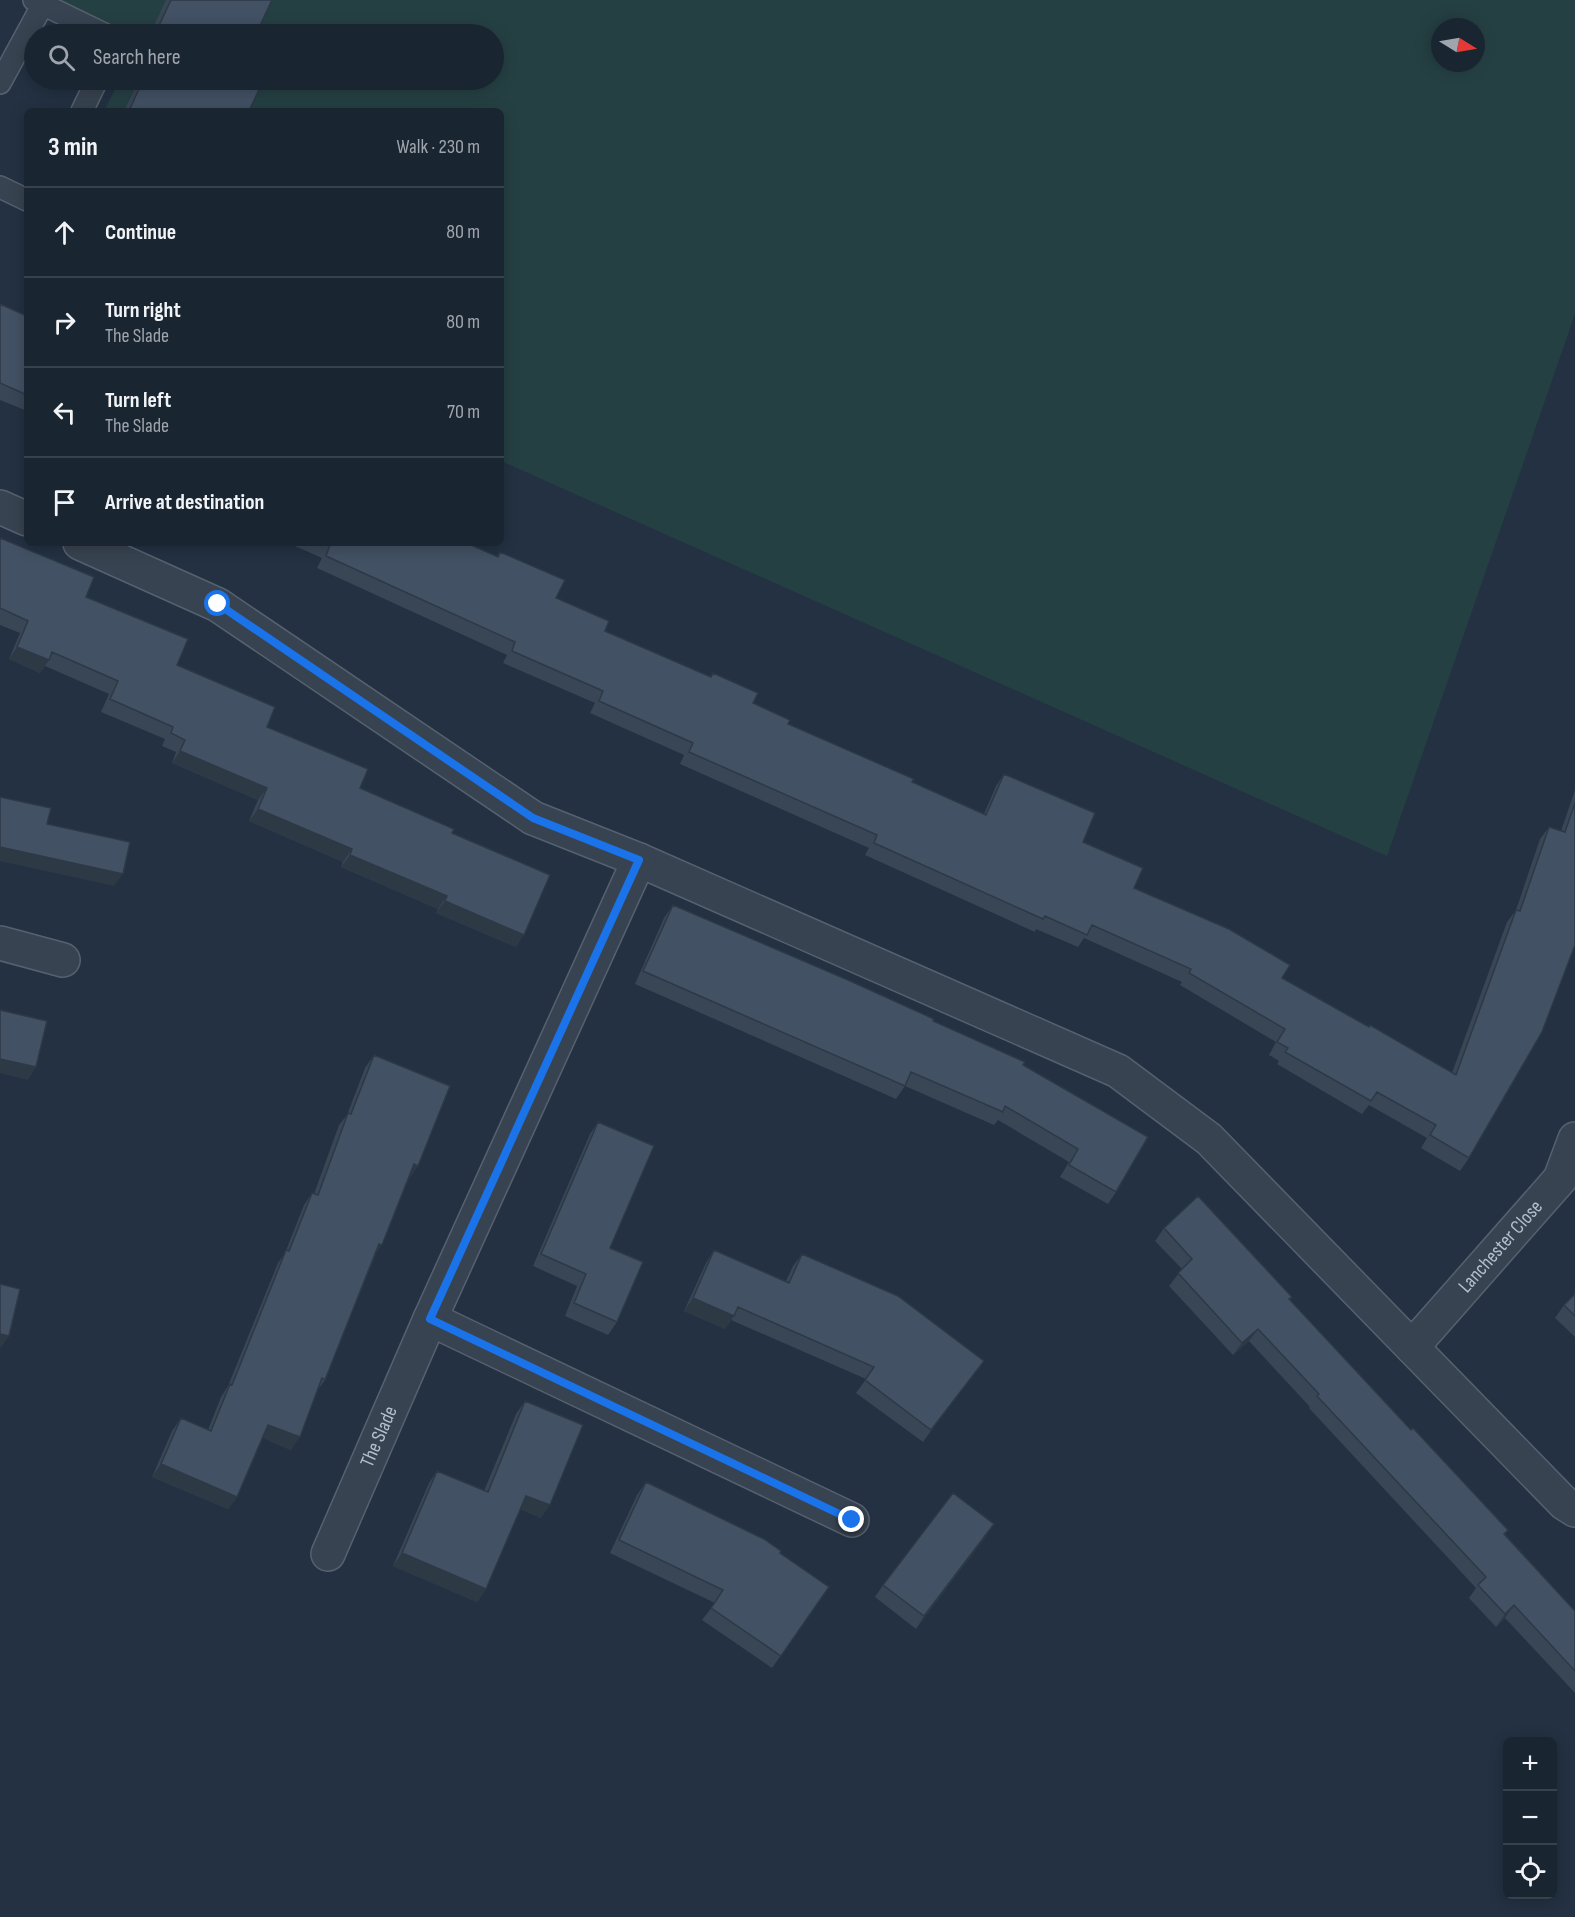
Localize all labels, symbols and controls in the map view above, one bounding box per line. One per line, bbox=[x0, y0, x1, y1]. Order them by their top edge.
north arrow bbox=[1431, 18, 1485, 72]
search box bbox=[24, 24, 504, 90]
icon: search bbox=[45, 41, 78, 74]
text: Search here bbox=[93, 44, 180, 71]
text: 3 min bbox=[48, 132, 98, 163]
text: Walk · 230 m bbox=[397, 135, 480, 159]
icon: ahead bbox=[48, 216, 81, 249]
text: Continue bbox=[105, 219, 176, 246]
text: 80 m bbox=[446, 220, 480, 244]
text: Turn right bbox=[105, 297, 181, 324]
icon: right bbox=[48, 306, 81, 339]
text: 80 m bbox=[446, 310, 480, 334]
text: The Slade bbox=[105, 324, 169, 348]
text: Turn left bbox=[105, 387, 171, 414]
icon: left bbox=[48, 396, 81, 429]
text: 70 m bbox=[447, 400, 480, 424]
text: The Slade bbox=[105, 414, 169, 438]
icon: arrive bbox=[48, 486, 81, 519]
text: Arrive at destination bbox=[105, 489, 264, 516]
route start bbox=[204, 590, 230, 616]
street label: Lanchester Close bbox=[1453, 1195, 1548, 1298]
street label: The Slade bbox=[355, 1402, 403, 1471]
route end bbox=[838, 1506, 864, 1532]
map controls bbox=[1503, 1737, 1557, 1899]
button: + bbox=[1503, 1737, 1557, 1791]
button: − bbox=[1503, 1791, 1557, 1845]
button: locate bbox=[1503, 1845, 1557, 1899]

